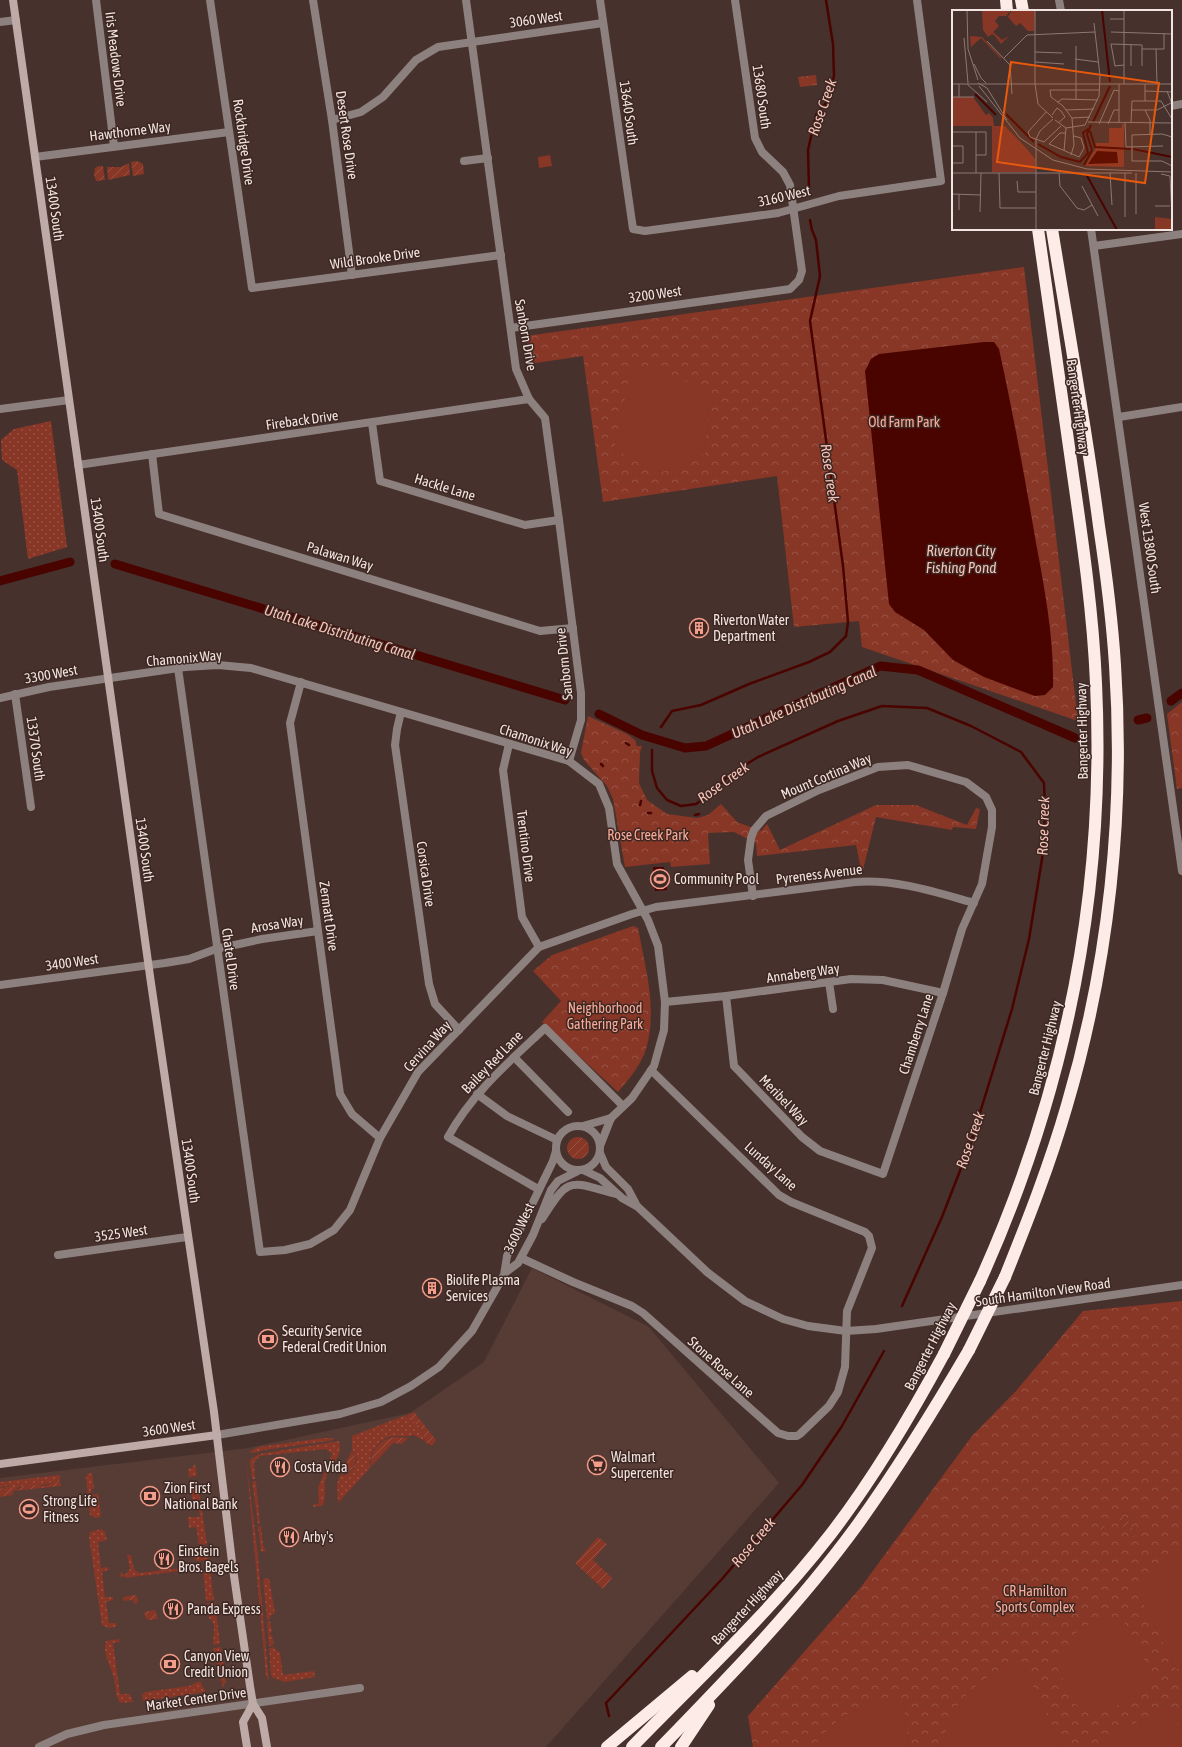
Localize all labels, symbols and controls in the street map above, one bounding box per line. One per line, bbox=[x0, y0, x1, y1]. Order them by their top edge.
street label: 3060 West bbox=[508, 7, 564, 31]
inset map bbox=[952, 10, 1172, 230]
street label: Iris Meadows Drive bbox=[102, 11, 130, 107]
street label: 13680 South bbox=[750, 64, 774, 130]
water label: Rose Creek bbox=[804, 76, 840, 138]
street label: 13640 South bbox=[617, 80, 641, 146]
street label: Desert Rose Drive bbox=[333, 90, 361, 180]
street label: Rockbridge Drive bbox=[230, 98, 258, 186]
street label: Hawthorne Way bbox=[89, 118, 172, 144]
street label: 13400 South bbox=[43, 176, 67, 242]
street label: 3160 West bbox=[756, 182, 812, 210]
street label: Wild Brooke Drive bbox=[329, 244, 421, 272]
street label: 3200 West bbox=[627, 282, 683, 306]
street label: Sanborn Drive bbox=[512, 298, 540, 372]
street label: Bangerter Highway bbox=[1063, 358, 1093, 456]
street label: Fireback Drive bbox=[265, 407, 339, 433]
park label: Old Farm Park bbox=[868, 414, 940, 430]
water label: Rose Creek bbox=[817, 442, 843, 504]
street label: Hackle Lane bbox=[413, 470, 477, 504]
street label: 13400 South bbox=[88, 497, 112, 563]
street label: West 13800 South bbox=[1136, 501, 1164, 595]
street label: Palawan Way bbox=[305, 538, 375, 574]
water label: Riverton City Fishing Pond bbox=[926, 542, 996, 576]
water label: Utah Lake Distributing Canal bbox=[262, 601, 418, 663]
place label: Riverton Water Department bbox=[713, 612, 790, 644]
building icon: Riverton Water Department bbox=[688, 617, 710, 639]
street label: Sanborn Drive bbox=[552, 627, 576, 701]
street label: Chamonix Way bbox=[146, 647, 223, 669]
street label: 3300 West bbox=[23, 661, 79, 687]
water label: Utah Lake Distributing Canal bbox=[729, 662, 879, 742]
street label: Bangerter Highway bbox=[1073, 682, 1091, 780]
street label: 13370 South bbox=[24, 716, 48, 782]
street label: Chamonix Way bbox=[497, 721, 575, 759]
street label: Mount Cortina Way bbox=[778, 750, 874, 802]
water label: Rose Creek bbox=[694, 757, 752, 806]
water label: Rose Creek bbox=[1033, 796, 1053, 856]
street label: Trentino Drive bbox=[514, 809, 538, 883]
street label: 13400 South bbox=[133, 817, 157, 883]
park label: Rose Creek Park bbox=[607, 827, 689, 843]
street label: Corsica Drive bbox=[413, 840, 439, 908]
street label: Pyreness Avenue bbox=[775, 861, 863, 887]
sports icon: Community Pool bbox=[649, 868, 671, 890]
place label: Community Pool bbox=[674, 871, 759, 887]
street label: Zermatt Drive bbox=[316, 880, 342, 952]
street label: Arosa Way bbox=[250, 912, 305, 936]
street label: Chatel Drive bbox=[219, 927, 243, 991]
street label: 3400 West bbox=[44, 950, 100, 974]
street label: Annaberg Way bbox=[765, 960, 841, 986]
street label: Chamberry Lane bbox=[895, 992, 937, 1076]
street label: Bangerter Highway bbox=[1026, 999, 1065, 1097]
park label: Neighborhood Gathering Park bbox=[567, 1000, 643, 1032]
street label: Cervina Way bbox=[400, 1017, 454, 1075]
street label: Bailey Red Lane bbox=[458, 1027, 526, 1097]
street label: Meribel Way bbox=[756, 1072, 812, 1129]
water label: Rose Creek bbox=[952, 1109, 988, 1171]
street label: 13400 South bbox=[179, 1138, 203, 1204]
street label: Lunday Lane bbox=[742, 1138, 800, 1194]
street label: 3600 West bbox=[500, 1200, 538, 1256]
street label: 3525 West bbox=[93, 1221, 149, 1245]
place label: Biolife Plasma Services bbox=[446, 1272, 520, 1304]
street label: South Hamilton View Road bbox=[975, 1275, 1111, 1309]
building icon: Biolife Plasma Services bbox=[421, 1277, 443, 1299]
street label: Bangerter Highway bbox=[901, 1299, 959, 1393]
place label: Security Service Federal Credit Union bbox=[282, 1323, 387, 1355]
bank icon: Security Service Federal Credit Union bbox=[257, 1328, 279, 1350]
street label: Stone Rose Lane bbox=[685, 1333, 757, 1401]
street label: 3600 West bbox=[141, 1416, 197, 1440]
place label: Walmart Supercenter bbox=[611, 1449, 674, 1481]
supermarket icon: Walmart Supercenter bbox=[586, 1454, 608, 1476]
restaurant icon: Costa Vida bbox=[269, 1456, 291, 1478]
place label: Costa Vida bbox=[294, 1459, 348, 1475]
place label: Zion First National Bank bbox=[164, 1480, 238, 1512]
bank icon: Zion First National Bank bbox=[139, 1485, 161, 1507]
place label: Strong Life Fitness bbox=[43, 1493, 97, 1525]
sports icon: Strong Life Fitness bbox=[18, 1498, 40, 1520]
water label: Rose Creek bbox=[727, 1513, 779, 1570]
restaurant icon: Arby's bbox=[278, 1526, 300, 1548]
place label: Arby's bbox=[303, 1529, 334, 1545]
place label: Einstein Bros. Bagels bbox=[178, 1543, 239, 1575]
restaurant icon: Einstein Bros. Bagels bbox=[153, 1548, 175, 1570]
street label: Bangerter Highway bbox=[708, 1566, 786, 1648]
park label: CR Hamilton Sports Complex bbox=[995, 1583, 1075, 1615]
restaurant icon: Panda Express bbox=[162, 1598, 184, 1620]
place label: Panda Express bbox=[187, 1601, 261, 1617]
place label: Canyon View Credit Union bbox=[184, 1648, 250, 1680]
bank icon: Canyon View Credit Union bbox=[159, 1653, 181, 1675]
street label: Market Center Drive bbox=[145, 1684, 247, 1714]

